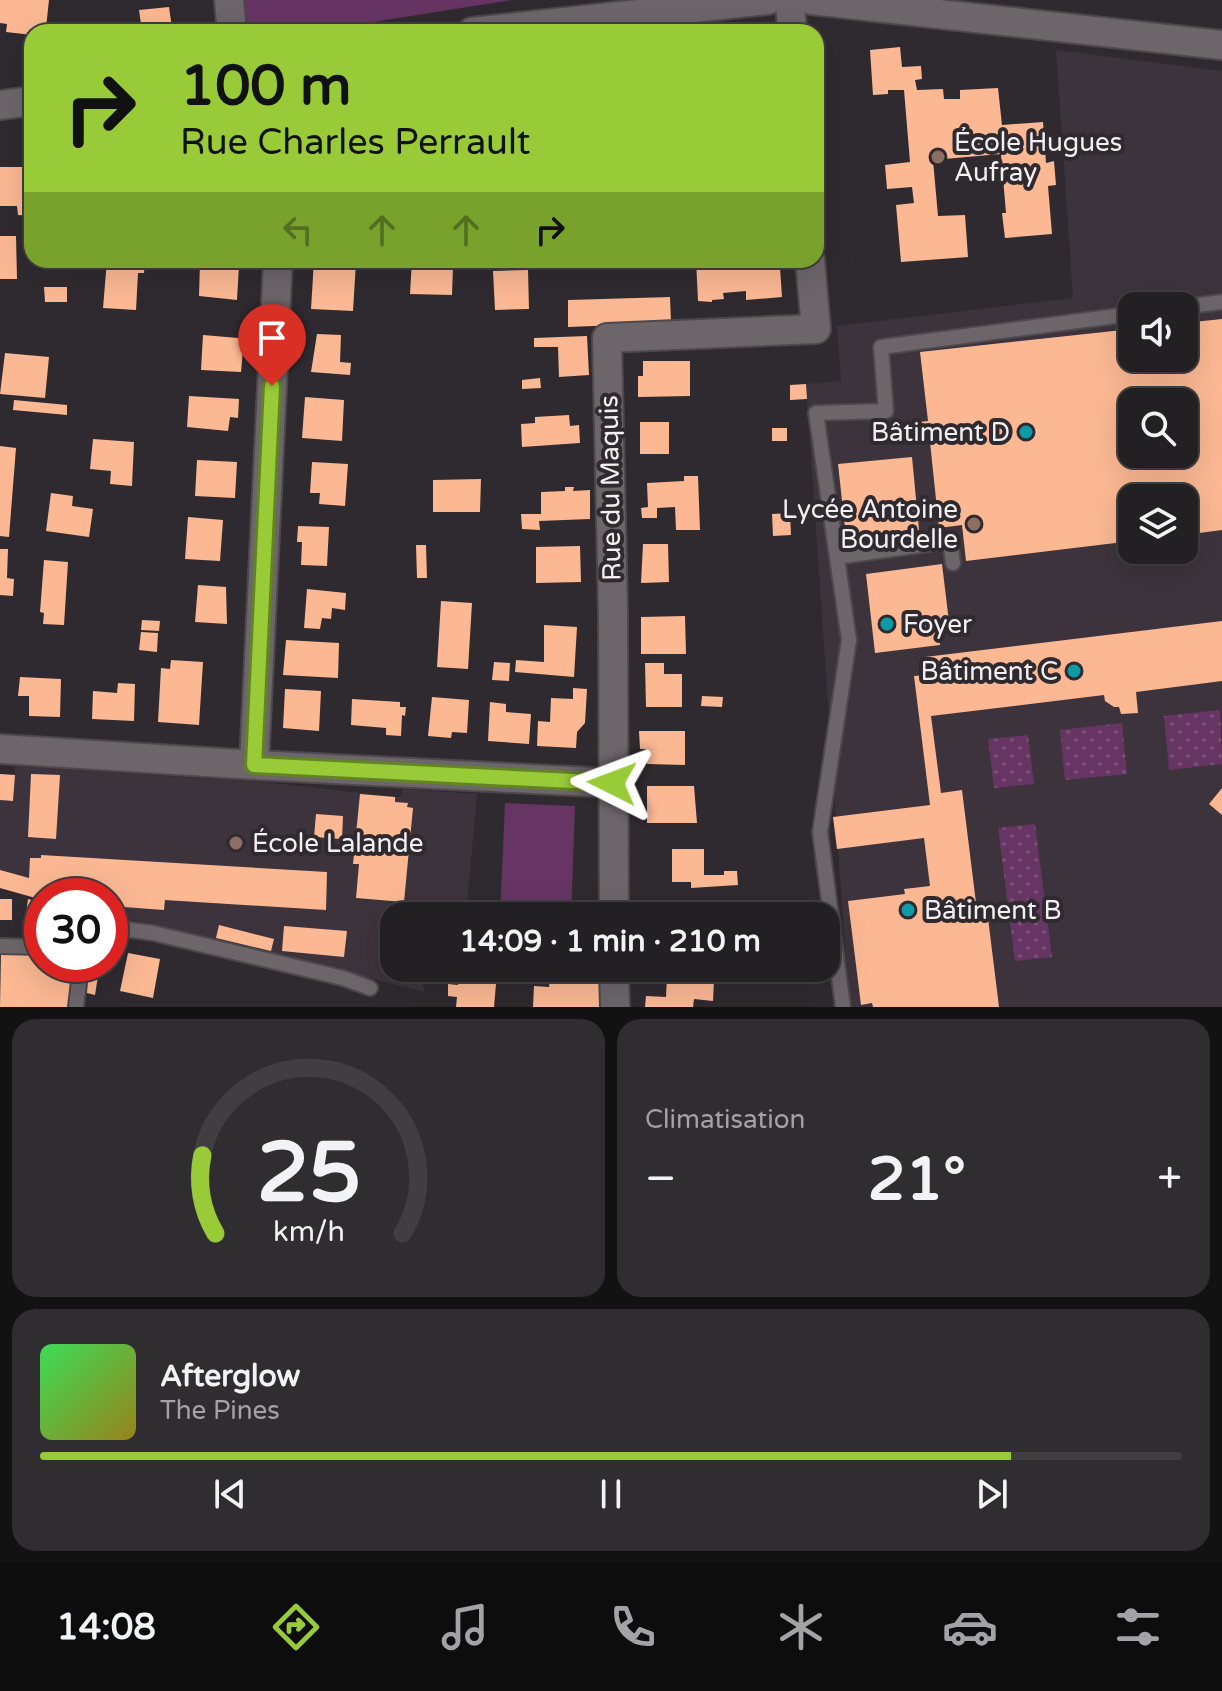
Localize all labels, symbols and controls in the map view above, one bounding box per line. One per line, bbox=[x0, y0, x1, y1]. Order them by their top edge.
text: 100 m bbox=[180, 53, 351, 120]
icon: right bbox=[48, 56, 152, 160]
text: Rue Charles Perrault bbox=[180, 121, 531, 164]
place label: École Hugues Aufray bbox=[954, 127, 1122, 188]
marker: École Hugues Aufray bbox=[929, 148, 947, 166]
icon: left bbox=[276, 208, 320, 252]
icon: ahead bbox=[360, 208, 404, 252]
icon: ahead bbox=[444, 208, 488, 252]
icon: right bbox=[528, 208, 572, 252]
map controls bbox=[1118, 292, 1198, 564]
button: sound bbox=[1118, 292, 1198, 372]
pin bbox=[238, 304, 306, 386]
icon: arrive bbox=[250, 316, 294, 360]
button: search bbox=[1118, 388, 1198, 468]
street label: Rue du Maquis bbox=[593, 395, 628, 581]
place label: Bâtiment D bbox=[871, 417, 1010, 448]
marker: Bâtiment D bbox=[1017, 423, 1035, 441]
button: layers bbox=[1118, 484, 1198, 564]
place label: Lycée Antoine Bourdelle bbox=[782, 494, 958, 555]
marker: Lycée Antoine Bourdelle bbox=[965, 515, 983, 533]
place label: Foyer bbox=[903, 609, 972, 640]
marker: Foyer bbox=[878, 615, 896, 633]
place label: Bâtiment C bbox=[920, 656, 1058, 687]
marker: Bâtiment C bbox=[1065, 662, 1083, 680]
position arrow bbox=[570, 741, 654, 825]
place label: École Lalande bbox=[252, 828, 423, 859]
marker: École Lalande bbox=[227, 834, 245, 852]
speed limit sign: 30 bbox=[24, 878, 128, 982]
place label: Bâtiment B bbox=[924, 895, 1062, 926]
marker: Bâtiment B bbox=[899, 901, 917, 919]
text: 14:09 · 1 min · 210 m bbox=[459, 923, 761, 960]
text: Climatisation bbox=[645, 1104, 805, 1135]
text: 25 bbox=[256, 1124, 361, 1224]
text: 21° bbox=[868, 1144, 966, 1216]
text: − bbox=[645, 1153, 676, 1206]
text: + bbox=[1157, 1153, 1182, 1206]
text: km/h bbox=[273, 1215, 344, 1249]
text: Afterglow bbox=[160, 1358, 300, 1395]
text: The Pines bbox=[160, 1395, 280, 1426]
icon: previous bbox=[208, 1472, 252, 1516]
icon: pause bbox=[589, 1472, 633, 1516]
icon: next bbox=[970, 1472, 1014, 1516]
icon: directions bbox=[268, 1599, 324, 1655]
icon: music bbox=[437, 1599, 493, 1655]
icon: phone bbox=[605, 1599, 661, 1655]
icon: climate bbox=[773, 1599, 829, 1655]
icon: car bbox=[942, 1599, 998, 1655]
icon: filters bbox=[1110, 1599, 1166, 1655]
text: 14:08 bbox=[56, 1606, 156, 1649]

